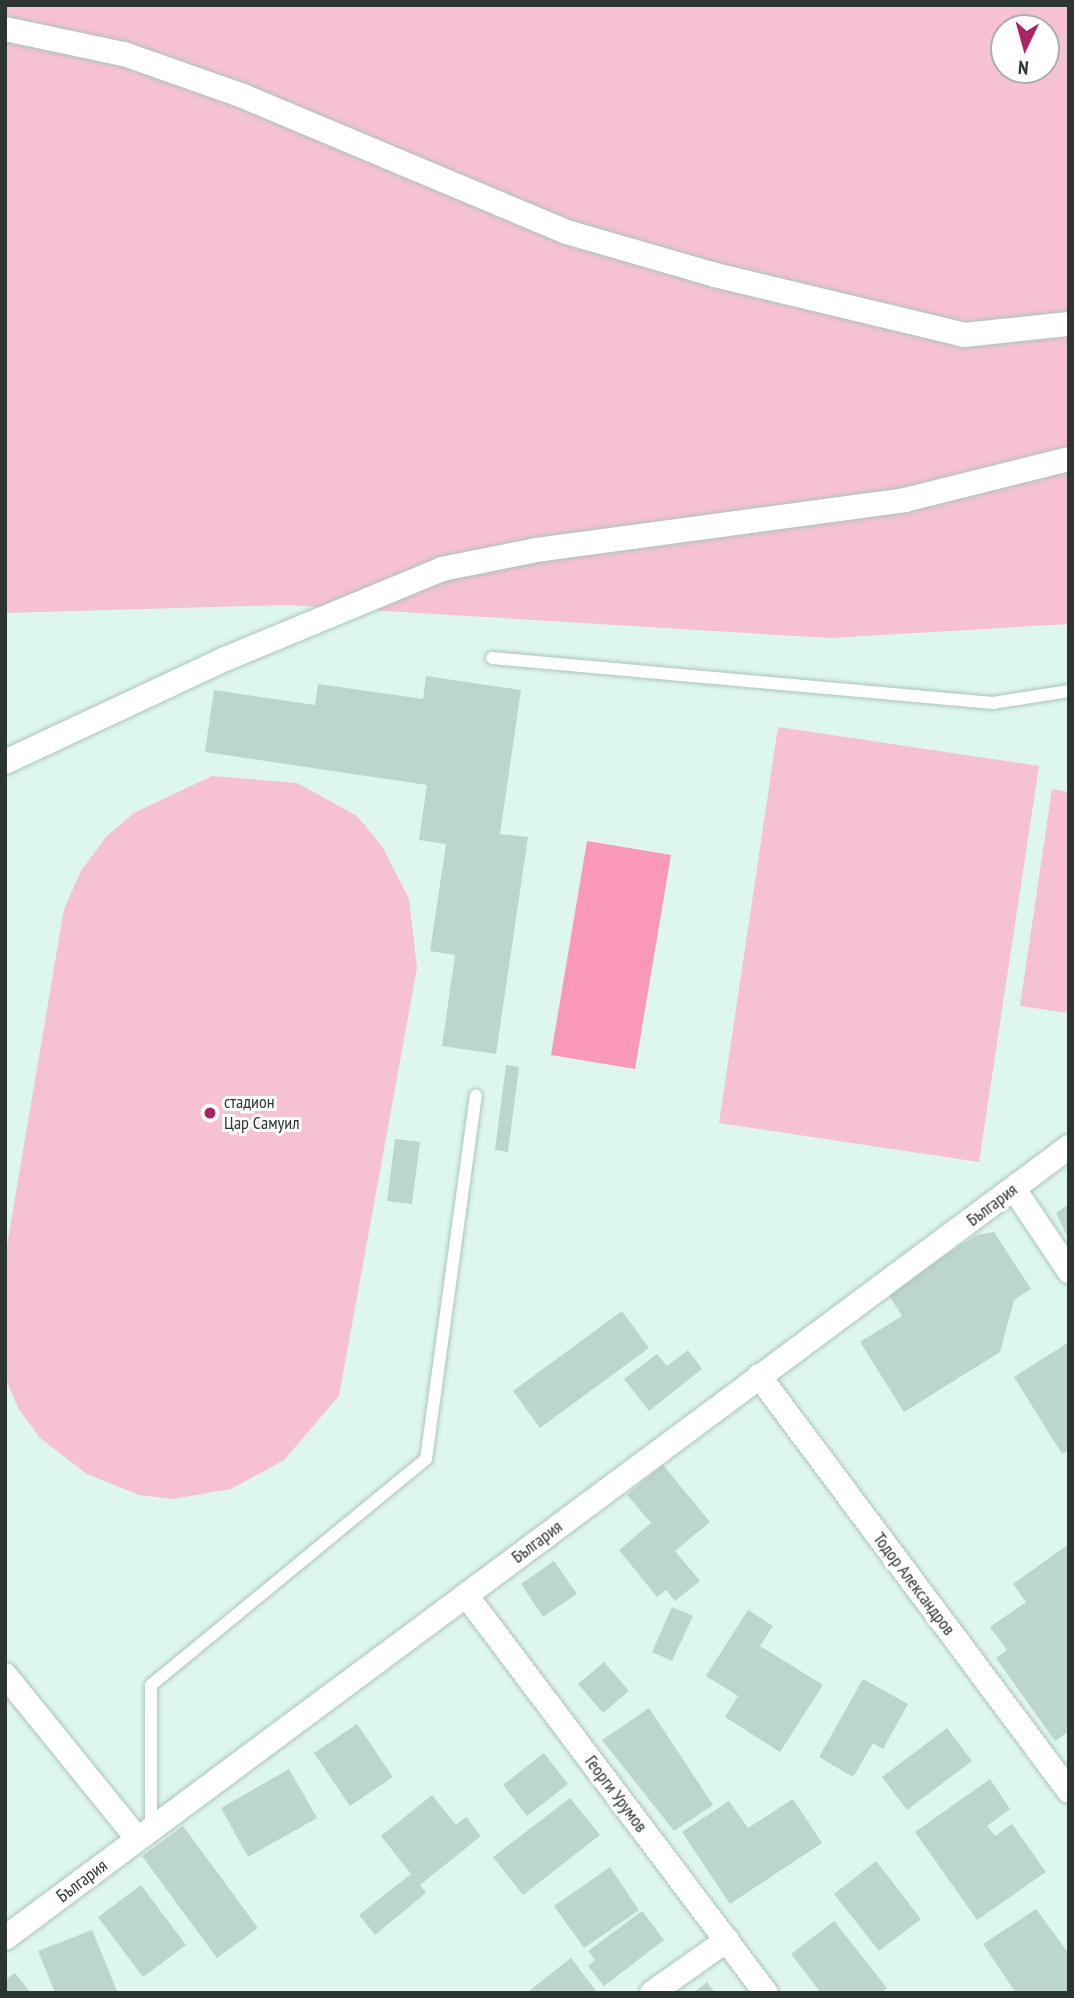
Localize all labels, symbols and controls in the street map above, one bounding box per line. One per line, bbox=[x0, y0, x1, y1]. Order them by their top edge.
north arrow bbox=[990, 14, 1060, 84]
text: N bbox=[1017, 56, 1030, 80]
place label: стадион Цар Самуил bbox=[224, 1092, 300, 1134]
marker: стадион Цар Самуил bbox=[202, 1105, 218, 1121]
street label: България bbox=[962, 1179, 1022, 1231]
street label: България bbox=[507, 1516, 567, 1568]
street label: Тодор Александров bbox=[868, 1528, 960, 1640]
street label: Георги Урумов bbox=[580, 1751, 652, 1837]
street label: България bbox=[52, 1855, 112, 1907]

